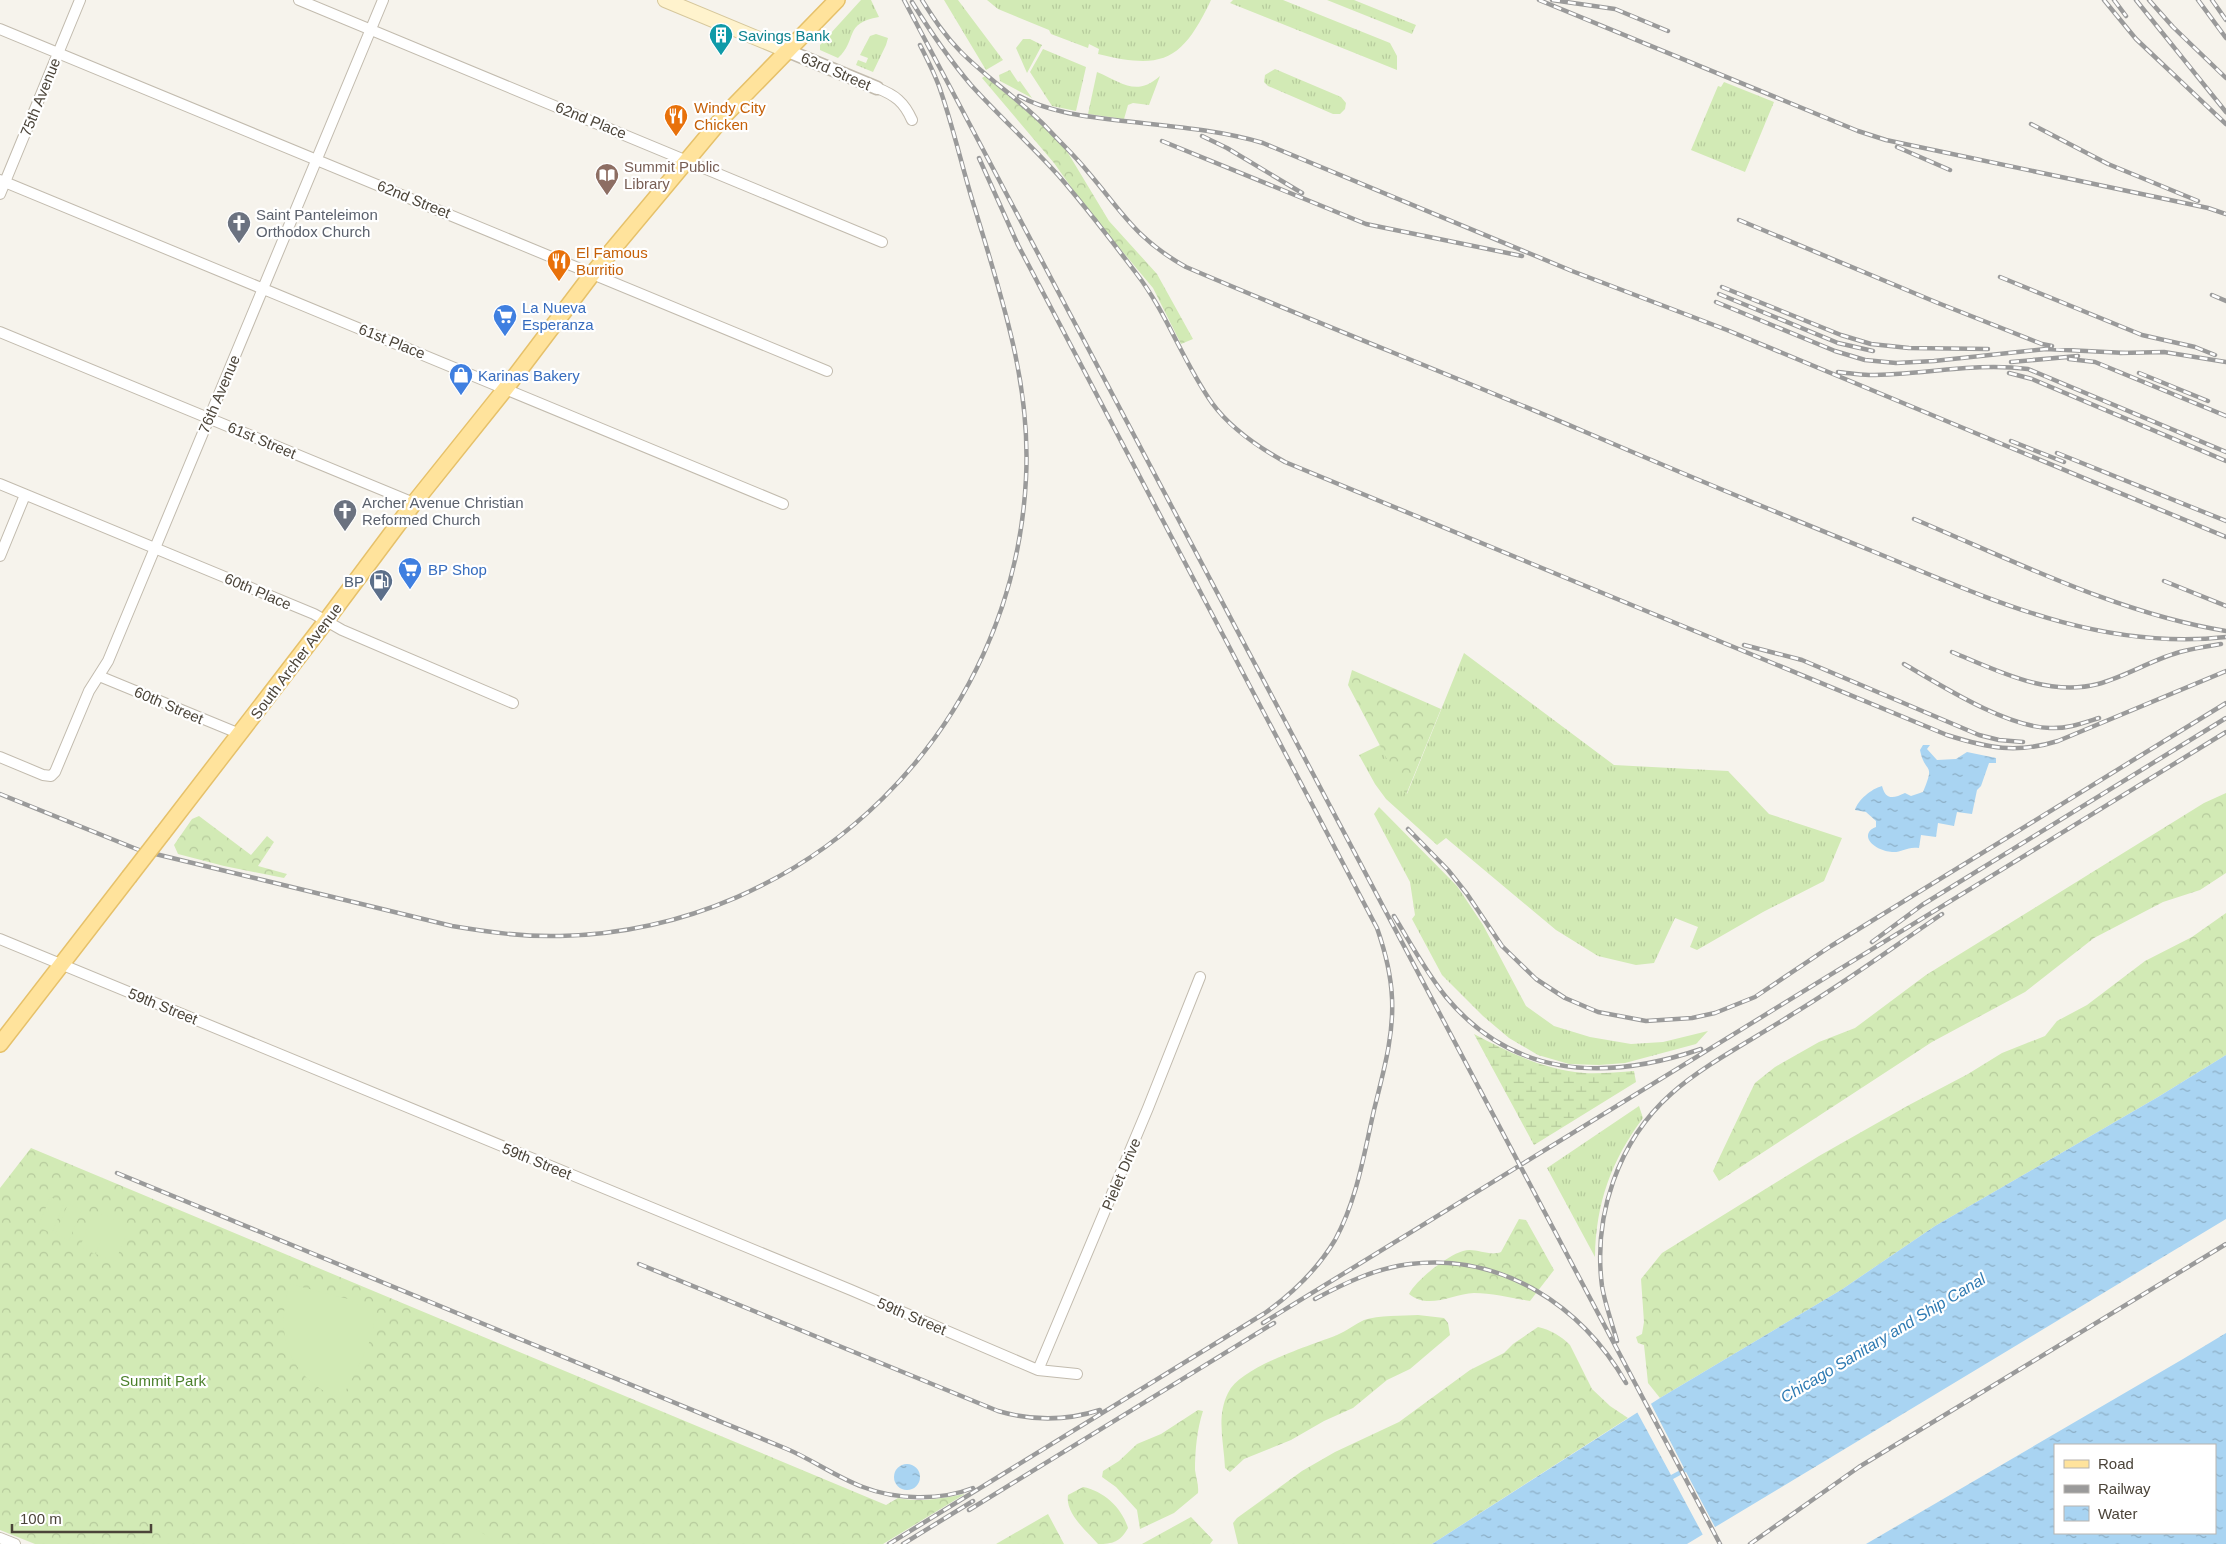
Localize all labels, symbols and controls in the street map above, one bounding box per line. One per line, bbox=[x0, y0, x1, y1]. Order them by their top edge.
building icon: Savings Bank bbox=[708, 22, 734, 56]
place label: Savings Bank bbox=[738, 27, 830, 44]
street label: 63rd Street bbox=[799, 49, 874, 94]
street label: 75th Avenue bbox=[17, 55, 63, 139]
street label: 62nd Place bbox=[553, 98, 629, 142]
place label: Windy City Chicken bbox=[694, 99, 766, 133]
restaurant icon: Windy City Chicken bbox=[663, 103, 689, 137]
place label: Summit Public Library bbox=[624, 158, 720, 192]
library icon: Summit Public Library bbox=[594, 162, 620, 196]
street label: 62nd Street bbox=[375, 177, 454, 222]
place label: Saint Panteleimon Orthodox Church bbox=[256, 206, 378, 240]
church icon: Saint Panteleimon Orthodox Church bbox=[226, 210, 252, 244]
place label: El Famous Burritio bbox=[576, 244, 648, 278]
restaurant icon: El Famous Burritio bbox=[546, 248, 572, 282]
place label: La Nueva Esperanza bbox=[522, 299, 594, 333]
supermarket icon: La Nueva Esperanza bbox=[492, 303, 518, 337]
street label: 61st Place bbox=[356, 320, 428, 362]
street label: 76th Avenue bbox=[195, 352, 243, 436]
shop icon: Karinas Bakery bbox=[448, 362, 474, 396]
place label: Karinas Bakery bbox=[478, 367, 580, 384]
street label: 61st Street bbox=[225, 418, 299, 462]
place label: Archer Avenue Christian Reformed Church bbox=[362, 494, 523, 528]
church icon: Archer Avenue Christian Reformed Church bbox=[332, 498, 358, 532]
supermarket icon: BP Shop bbox=[397, 556, 423, 590]
place label: BP Shop bbox=[428, 561, 487, 578]
fuel station icon: BP bbox=[368, 568, 394, 602]
street label: 60th Place bbox=[222, 569, 294, 613]
place label: BP bbox=[344, 573, 364, 590]
street label: South Archer Avenue bbox=[247, 600, 345, 722]
street label: 60th Street bbox=[132, 683, 207, 727]
street label: 59th Street bbox=[126, 984, 201, 1028]
street label: Pielet Drive bbox=[1098, 1135, 1144, 1213]
street label: 59th Street bbox=[500, 1139, 575, 1183]
water label: Chicago Sanitary and Ship Canal bbox=[1778, 1270, 1989, 1406]
street label: 59th Street bbox=[875, 1294, 950, 1338]
park label: Summit Park bbox=[120, 1372, 206, 1389]
legend bbox=[2054, 1444, 2216, 1534]
text: Road bbox=[2098, 1455, 2134, 1472]
text: Railway bbox=[2098, 1480, 2151, 1497]
scale bar bbox=[12, 1502, 151, 1534]
text: Water bbox=[2098, 1505, 2137, 1522]
text: 100 m bbox=[20, 1510, 62, 1527]

